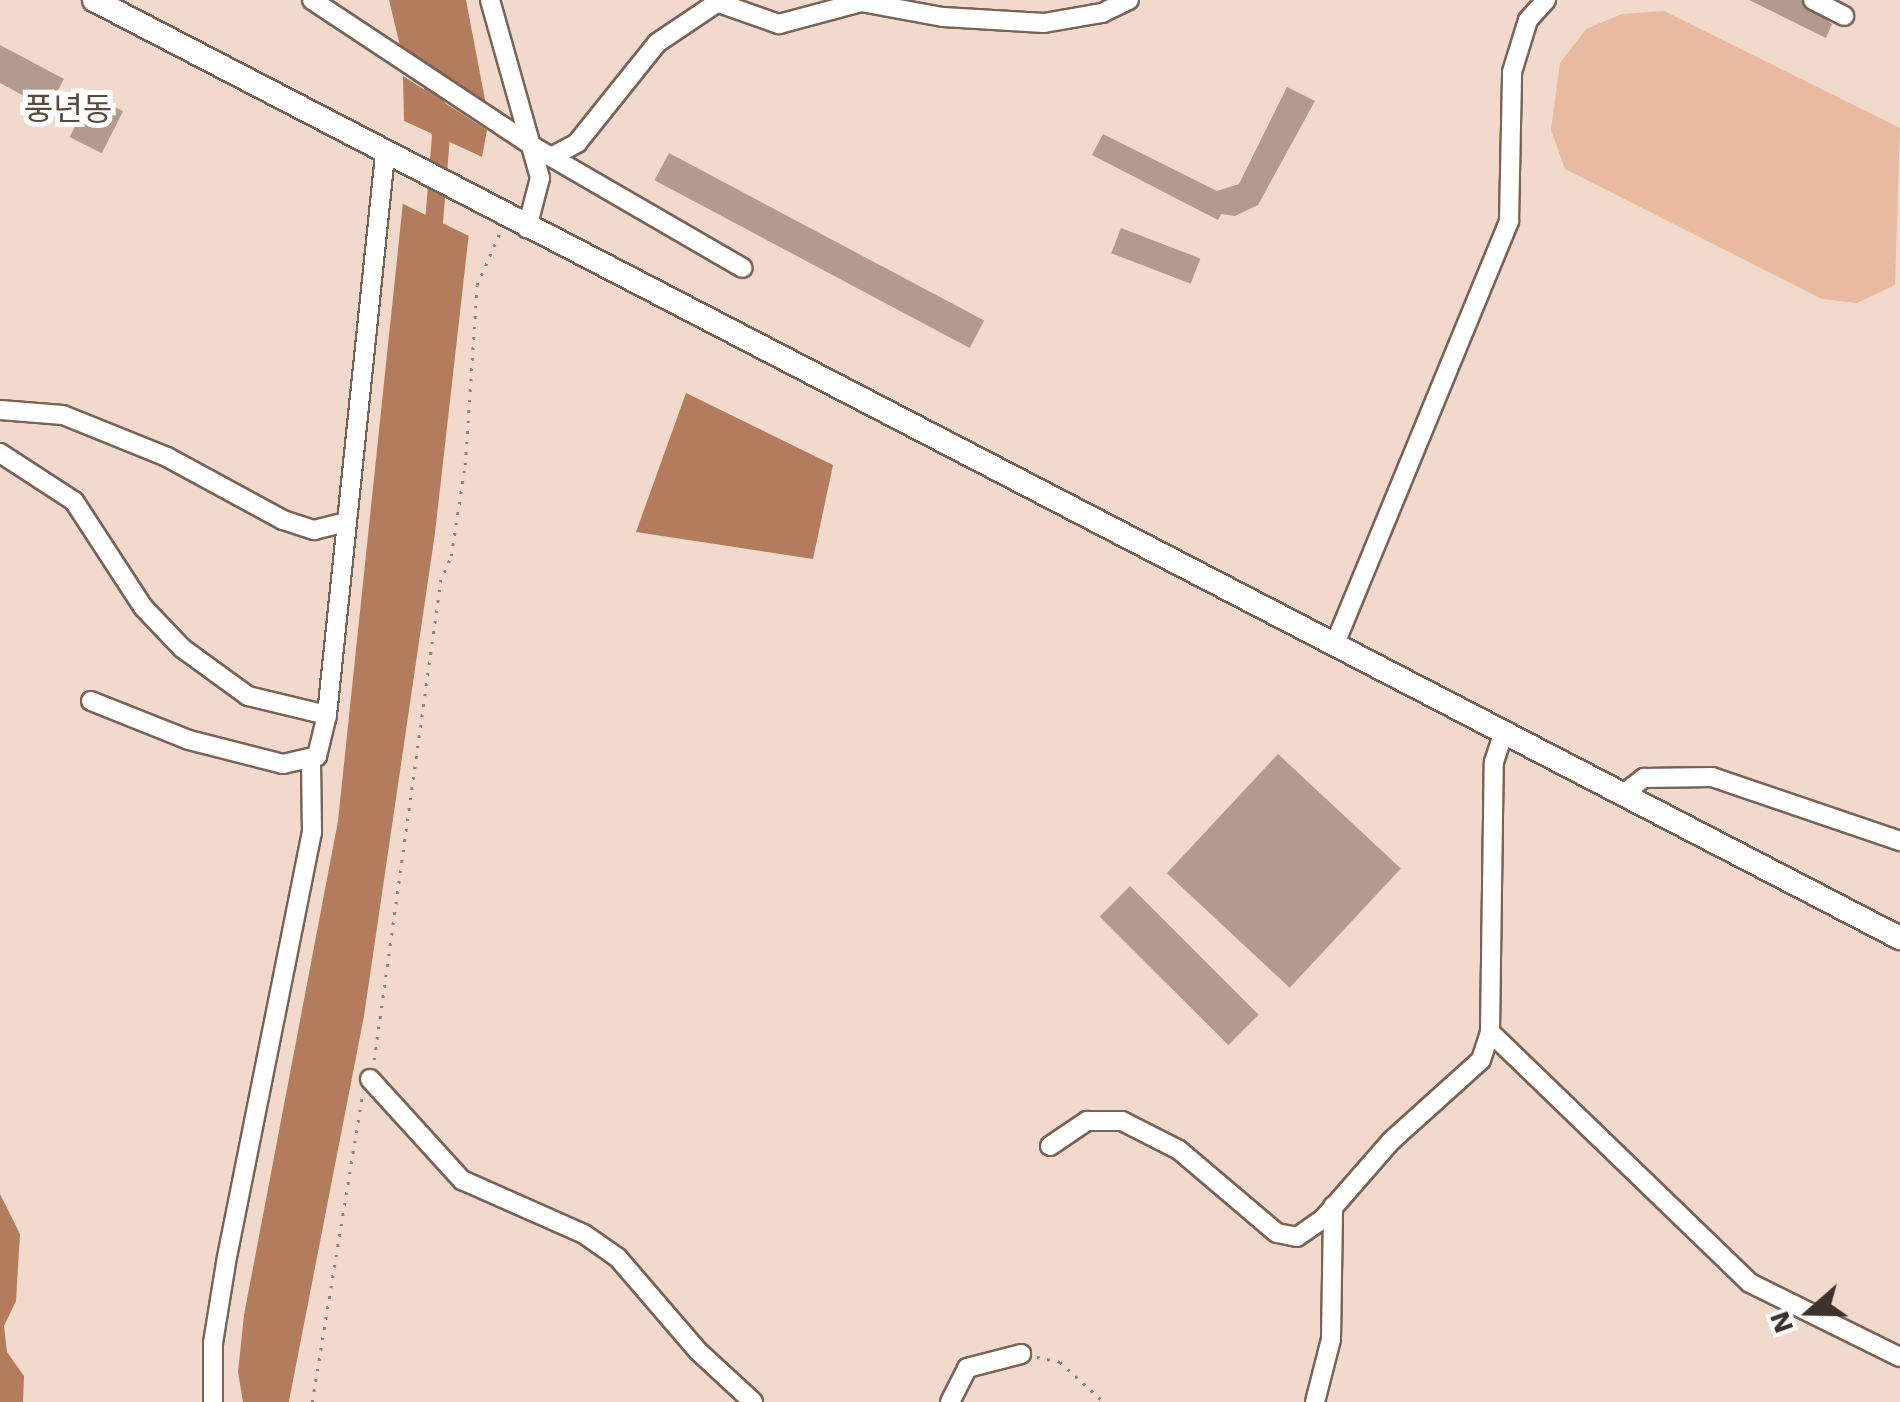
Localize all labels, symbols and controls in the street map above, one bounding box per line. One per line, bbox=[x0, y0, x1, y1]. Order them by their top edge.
district label: 풍년동 bbox=[24, 90, 112, 128]
north arrow bbox=[1760, 1262, 1860, 1362]
text: N bbox=[1762, 1307, 1800, 1338]

